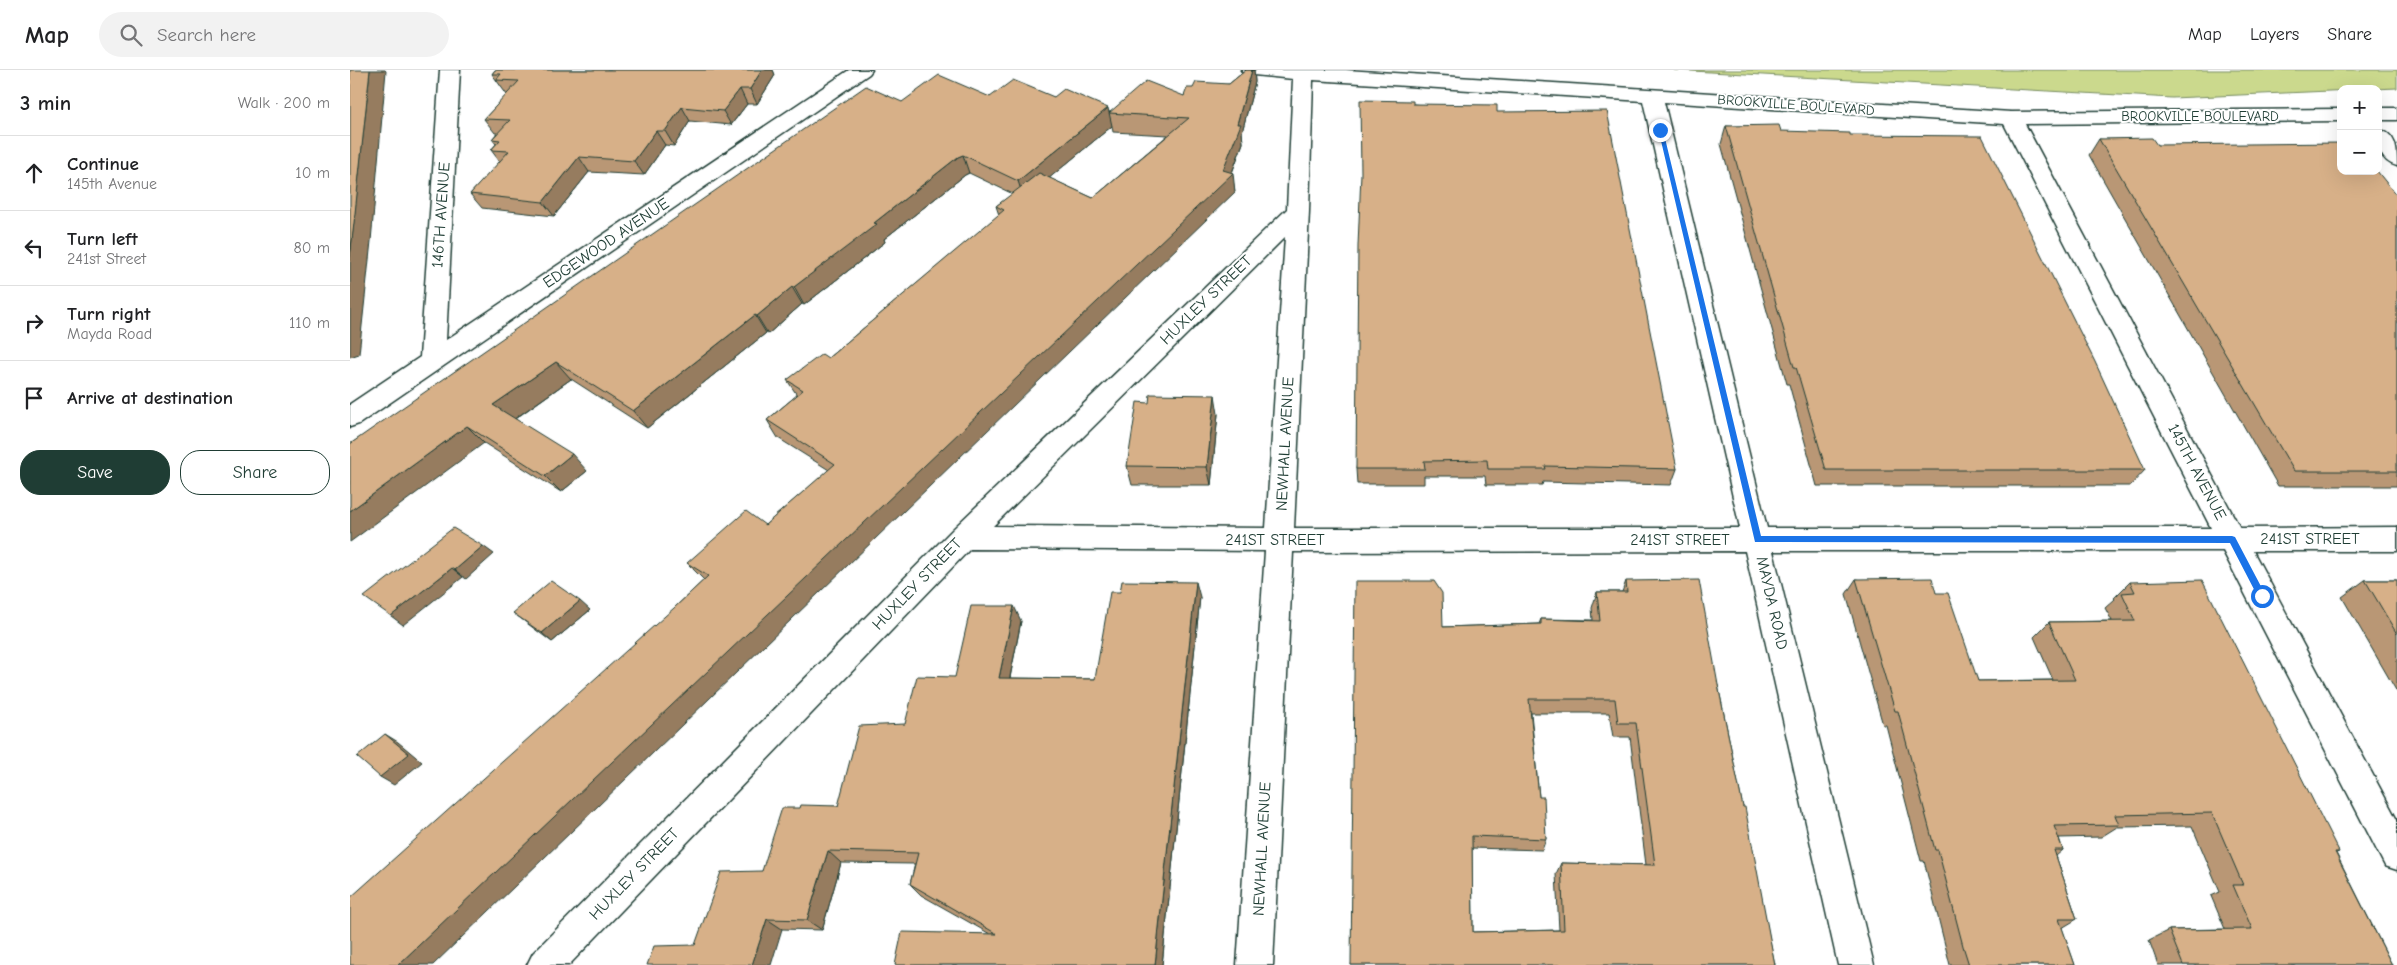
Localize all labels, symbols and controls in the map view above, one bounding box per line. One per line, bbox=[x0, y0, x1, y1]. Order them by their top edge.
search box bbox=[99, 12, 449, 57]
text: Map bbox=[25, 21, 69, 49]
icon: search bbox=[117, 21, 145, 49]
text: Search here bbox=[157, 24, 256, 46]
text: Map bbox=[2188, 24, 2222, 45]
text: Layers bbox=[2250, 24, 2299, 45]
text: Share bbox=[2327, 24, 2372, 45]
map controls bbox=[2337, 85, 2382, 175]
button: + bbox=[2337, 85, 2382, 130]
text: 3 min bbox=[20, 91, 71, 115]
street label: BROOKVILLE BOULEVARD bbox=[1717, 91, 1875, 119]
text: Walk · 200 m bbox=[238, 94, 330, 112]
street label: BROOKVILLE BOULEVARD bbox=[2121, 108, 2279, 125]
route end bbox=[1649, 119, 1672, 142]
button: − bbox=[2337, 130, 2382, 175]
text: Continue bbox=[67, 153, 139, 175]
icon: ahead bbox=[20, 159, 48, 187]
street label: 146TH AVENUE bbox=[428, 161, 454, 269]
text: 10 m bbox=[295, 164, 330, 182]
text: 145th Avenue bbox=[67, 175, 157, 193]
street label: EDGEWOOD AVENUE bbox=[540, 194, 673, 292]
text: Turn left bbox=[67, 228, 138, 250]
icon: left bbox=[20, 234, 48, 262]
text: 80 m bbox=[293, 239, 330, 257]
text: 241st Street bbox=[67, 250, 146, 268]
street label: HUXLEY STREET bbox=[1156, 251, 1256, 348]
text: Turn right bbox=[67, 303, 151, 325]
icon: right bbox=[20, 309, 48, 337]
text: 110 m bbox=[289, 314, 330, 332]
text: Mayda Road bbox=[67, 325, 152, 343]
street label: NEWHALL AVENUE bbox=[1272, 376, 1298, 512]
icon: arrive bbox=[20, 384, 48, 412]
text: Arrive at destination bbox=[67, 387, 233, 409]
street label: 145TH AVENUE bbox=[2164, 421, 2230, 523]
button: Save bbox=[20, 450, 170, 495]
button: Share bbox=[180, 450, 330, 495]
street label: 241ST STREET bbox=[2260, 530, 2360, 548]
street label: 241ST STREET bbox=[1225, 531, 1325, 549]
street label: 241ST STREET bbox=[1630, 531, 1730, 549]
street label: HUXLEY STREET bbox=[869, 534, 966, 634]
street label: MAYDA ROAD bbox=[1753, 555, 1791, 651]
route start bbox=[2251, 585, 2274, 608]
street label: NEWHALL AVENUE bbox=[1249, 781, 1275, 917]
street label: HUXLEY STREET bbox=[586, 824, 683, 924]

